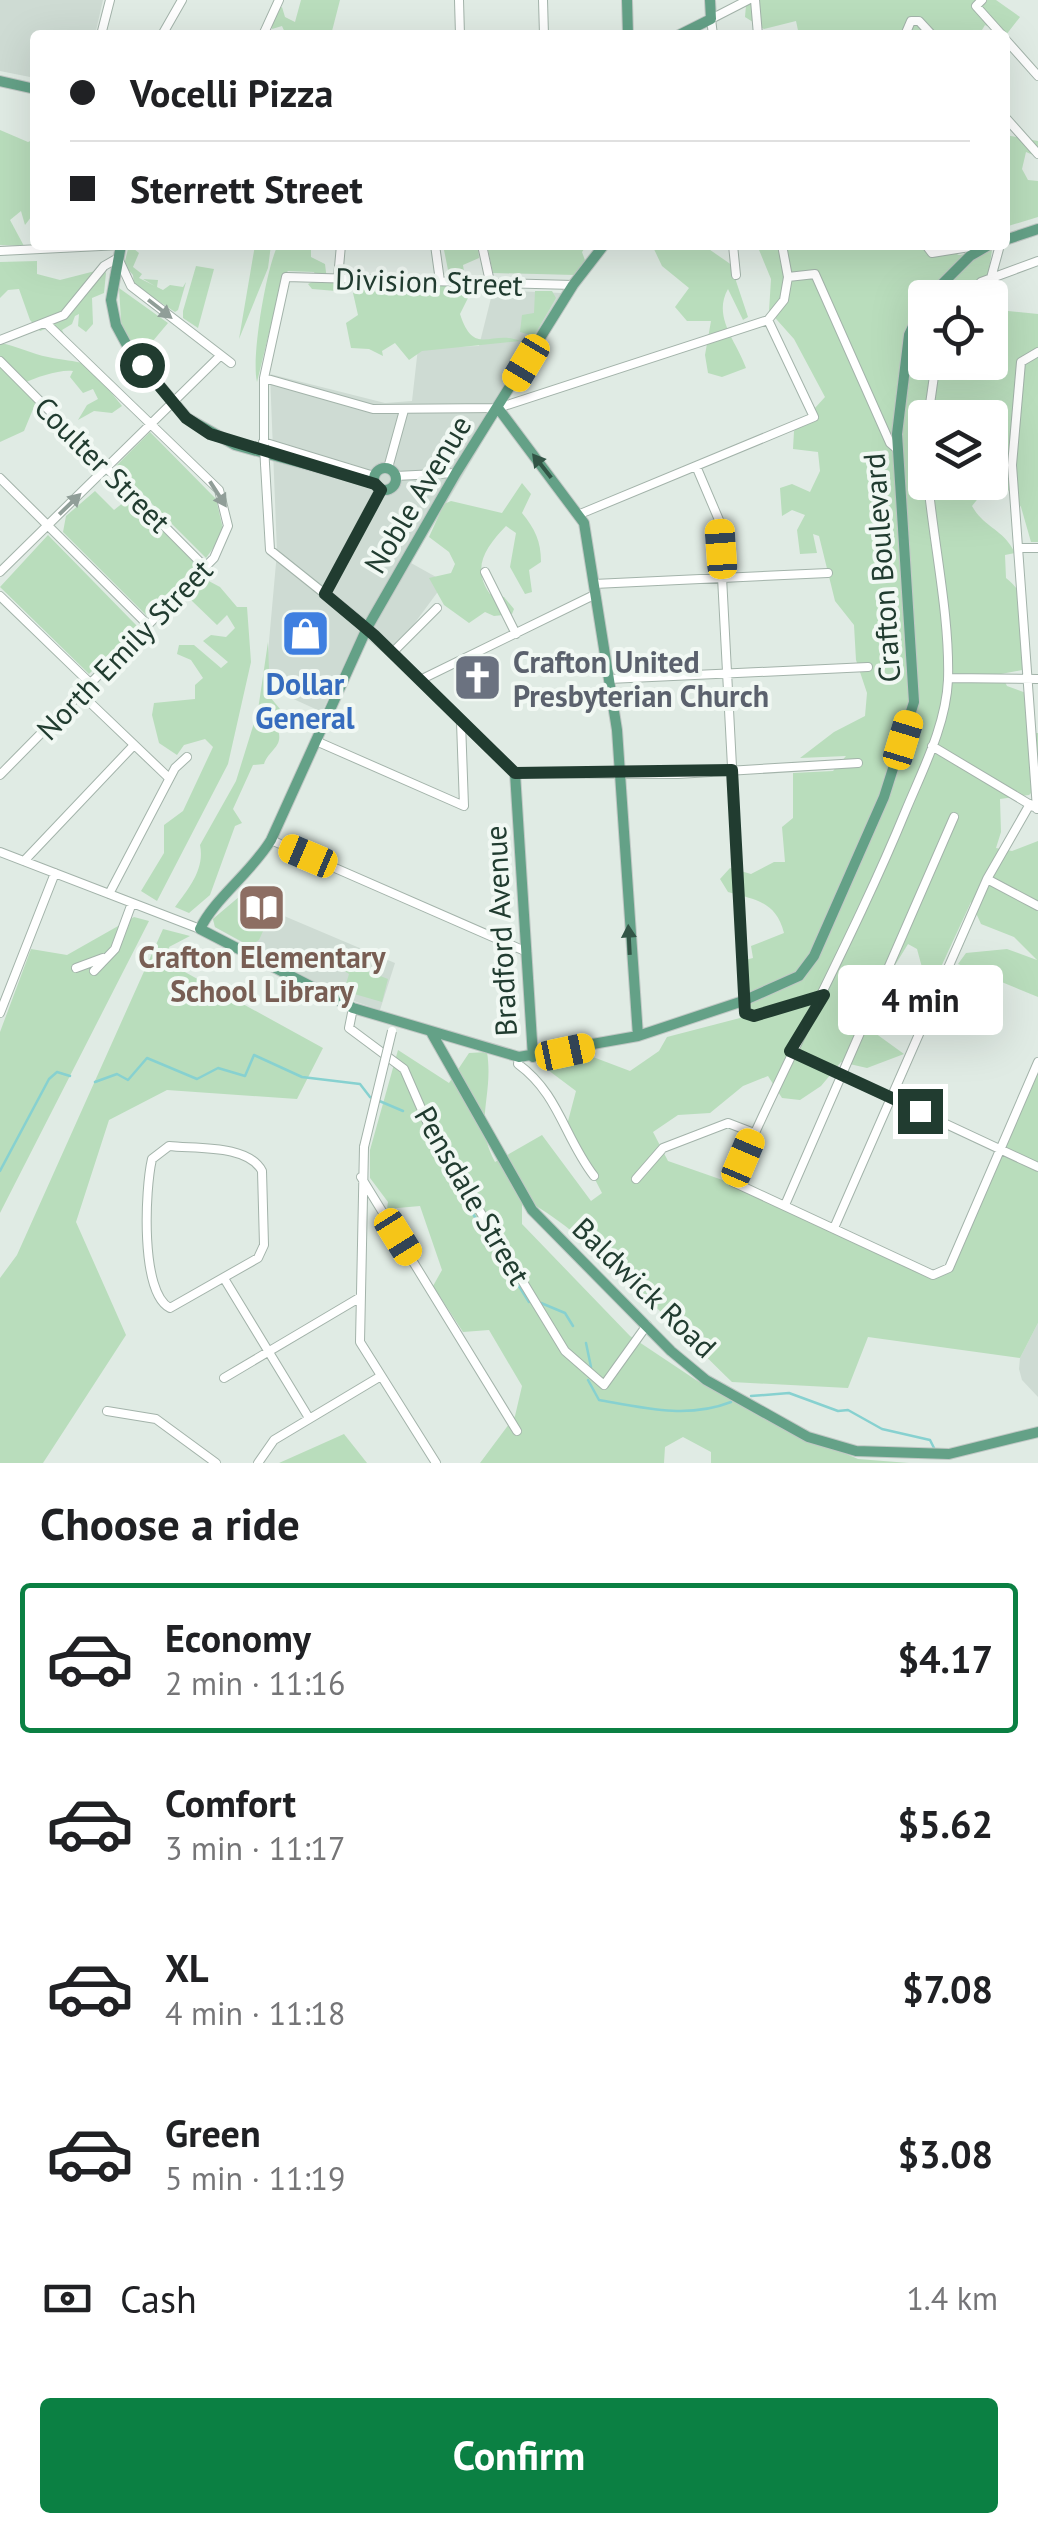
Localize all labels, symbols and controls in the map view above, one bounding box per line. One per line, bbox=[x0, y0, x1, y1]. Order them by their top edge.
text: Vocelli Pizza bbox=[130, 68, 333, 117]
text: Sterrett Street bbox=[130, 164, 363, 213]
street label: Division Street bbox=[334, 258, 524, 304]
map controls bbox=[908, 280, 1008, 500]
button: locate bbox=[908, 280, 1008, 380]
one-way arrow bbox=[147, 298, 173, 319]
car bbox=[498, 330, 554, 396]
route start bbox=[120, 343, 165, 388]
street label: Coulter Street bbox=[27, 388, 179, 540]
button: layers bbox=[908, 400, 1008, 500]
street label: Noble Avenue bbox=[355, 408, 479, 580]
street label: Crafton Boulevard bbox=[854, 452, 908, 684]
one-way arrow bbox=[533, 453, 553, 479]
one-way arrow bbox=[208, 481, 226, 508]
one-way arrow bbox=[58, 493, 82, 517]
car bbox=[704, 518, 738, 580]
street label: North Emily Street bbox=[28, 550, 220, 748]
shop icon: Dollar General bbox=[279, 608, 331, 660]
place label: Crafton United Presbyterian Church bbox=[513, 642, 769, 715]
church icon: Crafton United Presbyterian Church bbox=[452, 652, 504, 704]
place label: Dollar General bbox=[255, 664, 355, 737]
car bbox=[880, 707, 926, 773]
street label: Bradford Avenue bbox=[475, 825, 525, 1037]
car bbox=[275, 830, 341, 882]
library icon: Crafton Elementary School Library bbox=[236, 881, 288, 933]
one-way arrow bbox=[621, 923, 637, 955]
place label: Crafton Elementary School Library bbox=[138, 937, 386, 1010]
callout: 4 min bbox=[838, 966, 1002, 1036]
text: 4 min bbox=[881, 979, 960, 1021]
car bbox=[533, 1031, 597, 1073]
route end bbox=[898, 1089, 943, 1134]
street label: Pensdale Street bbox=[406, 1099, 540, 1291]
car bbox=[717, 1125, 769, 1191]
car bbox=[369, 1204, 427, 1270]
street label: Baldwick Road bbox=[565, 1208, 725, 1366]
text: Choose a ride bbox=[40, 1494, 300, 1552]
icon: car bbox=[45, 1613, 135, 1703]
text: Economy bbox=[165, 1613, 311, 1662]
text: $4.17 bbox=[897, 1634, 993, 1683]
text: 2 min · 11:16 bbox=[165, 1662, 345, 1704]
icon: car bbox=[45, 1778, 135, 1868]
text: Comfort bbox=[165, 1778, 296, 1827]
text: $5.62 bbox=[897, 1799, 993, 1848]
text: 3 min · 11:17 bbox=[165, 1827, 345, 1869]
icon: car bbox=[45, 1943, 135, 2033]
text: XL bbox=[165, 1943, 209, 1992]
text: $7.08 bbox=[902, 1964, 993, 2013]
text: 4 min · 11:18 bbox=[165, 1992, 345, 2034]
icon: car bbox=[45, 2108, 135, 2198]
text: Green bbox=[165, 2108, 261, 2157]
text: $3.08 bbox=[897, 2129, 993, 2178]
text: 5 min · 11:19 bbox=[165, 2157, 345, 2199]
icon: cash bbox=[40, 2271, 95, 2326]
text: Cash bbox=[120, 2274, 197, 2323]
text: 1.4 km bbox=[906, 2277, 998, 2319]
button: Confirm bbox=[40, 2398, 998, 2513]

